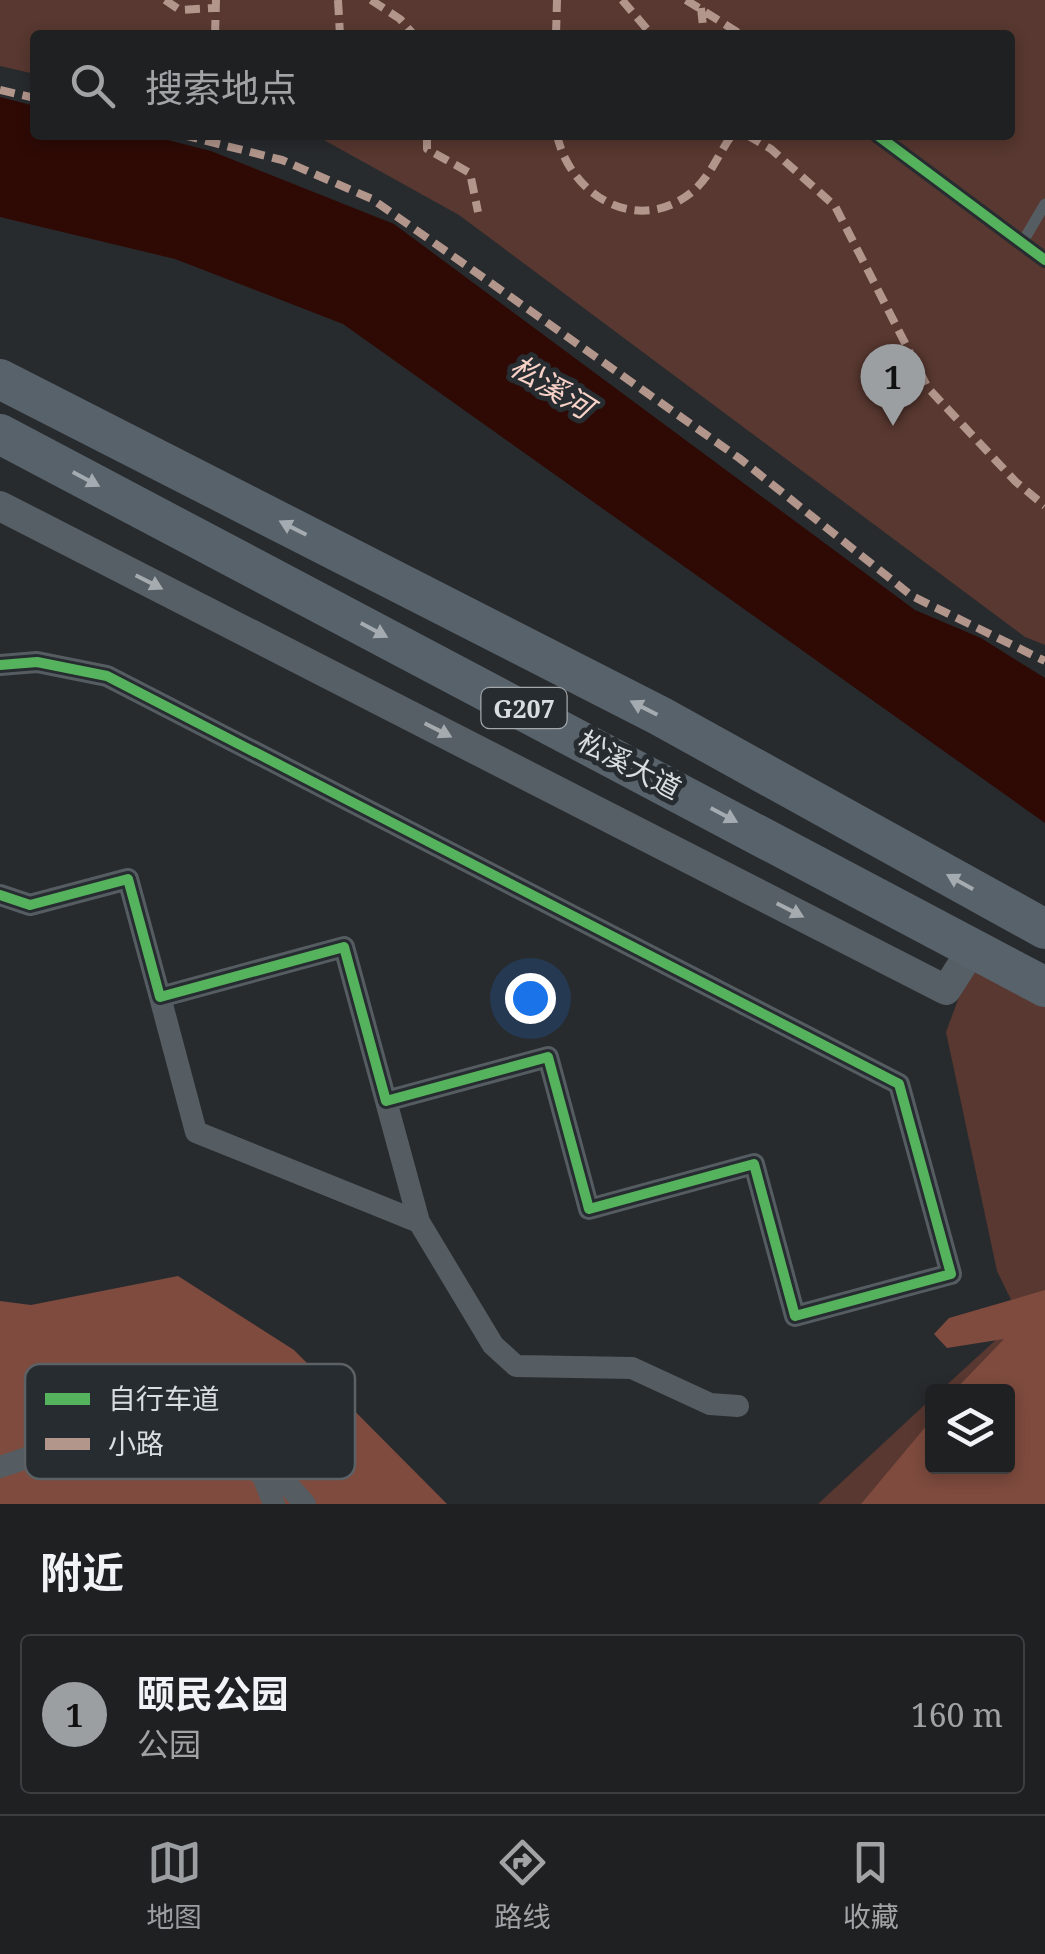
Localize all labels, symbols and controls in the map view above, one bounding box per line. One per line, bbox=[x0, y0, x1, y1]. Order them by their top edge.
search box bbox=[30, 30, 1015, 140]
icon: search bbox=[65, 58, 120, 113]
text: 搜索地点 bbox=[145, 61, 297, 113]
pin: 1 bbox=[860, 344, 926, 426]
water label: 松溪河 bbox=[503, 345, 605, 430]
one-way arrow bbox=[72, 471, 101, 488]
one-way arrow bbox=[278, 520, 307, 537]
one-way arrow bbox=[135, 573, 164, 590]
one-way arrow bbox=[360, 621, 389, 638]
road number: G207 bbox=[482, 688, 566, 728]
one-way arrow bbox=[630, 700, 659, 717]
one-way arrow bbox=[424, 721, 453, 738]
street label: 松溪大道 bbox=[572, 721, 688, 807]
one-way arrow bbox=[709, 806, 738, 823]
one-way arrow bbox=[945, 873, 974, 890]
one-way arrow bbox=[775, 901, 804, 918]
your location bbox=[505, 973, 556, 1024]
legend bbox=[25, 1364, 355, 1479]
text: 自行车道 bbox=[108, 1379, 220, 1417]
map controls bbox=[925, 1384, 1015, 1474]
button: layers bbox=[925, 1384, 1015, 1474]
text: 小路 bbox=[108, 1424, 164, 1462]
text: 附近 bbox=[40, 1543, 124, 1600]
text: 颐民公园 bbox=[137, 1667, 289, 1719]
text: 1 bbox=[65, 1693, 84, 1736]
text: 160 m bbox=[911, 1693, 1003, 1736]
text: 公园 bbox=[137, 1722, 201, 1765]
tab: 地图 bbox=[146, 1835, 202, 1935]
tab: 路线 bbox=[494, 1835, 551, 1935]
tab: 收藏 bbox=[843, 1835, 899, 1935]

